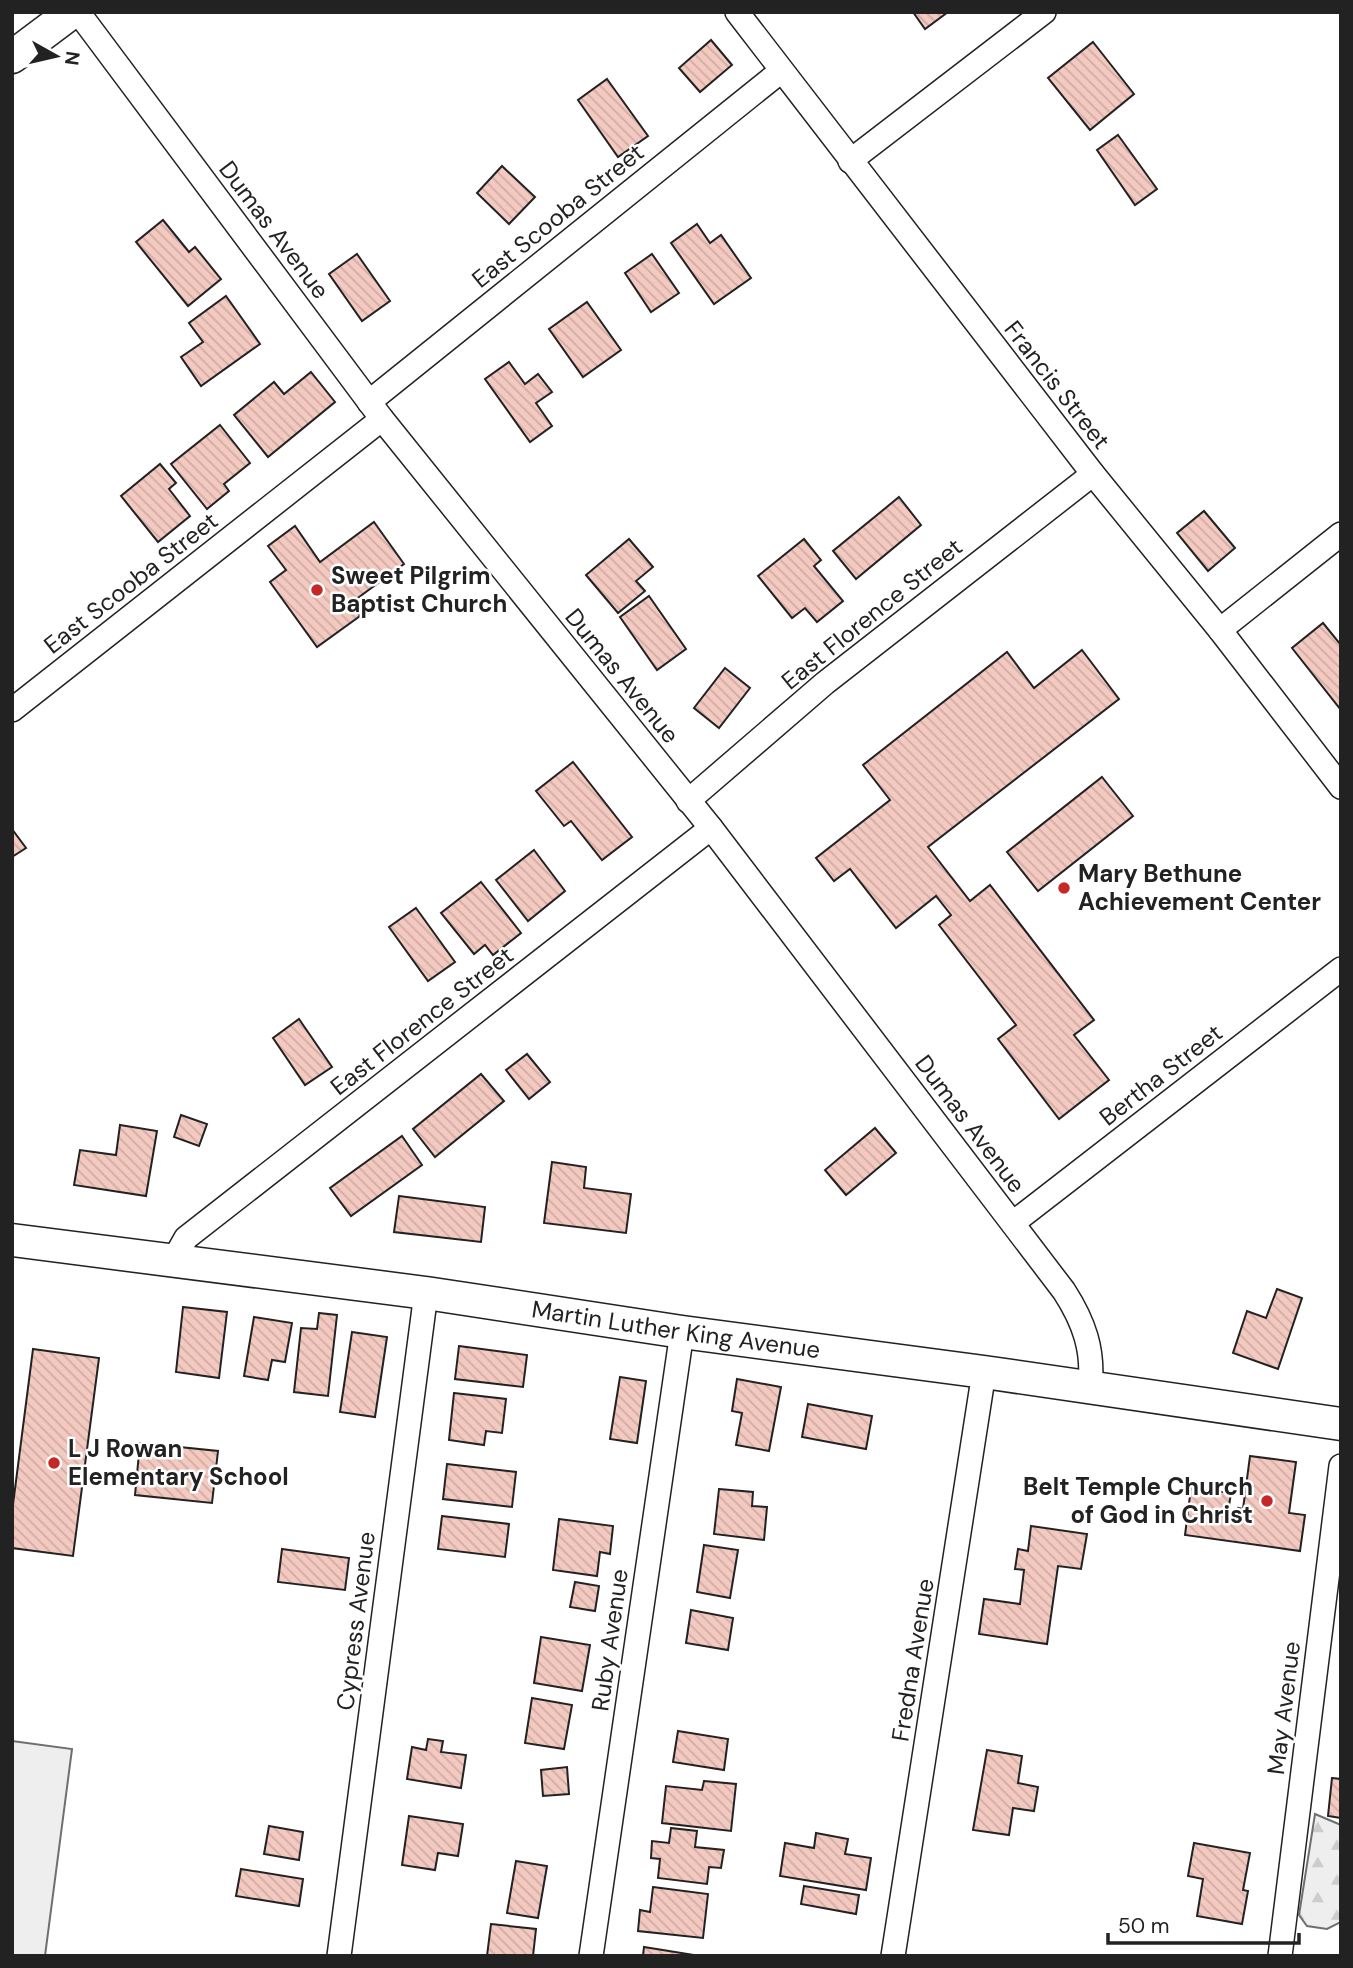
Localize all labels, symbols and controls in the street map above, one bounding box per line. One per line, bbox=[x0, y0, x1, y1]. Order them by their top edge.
north arrow bbox=[21, 21, 91, 91]
text: N bbox=[59, 50, 86, 67]
street label: East Scooba Street bbox=[465, 137, 650, 295]
street label: Dumas Avenue bbox=[212, 155, 336, 305]
street label: Francis Street bbox=[998, 314, 1117, 455]
street label: East Scooba Street bbox=[37, 505, 224, 660]
street label: East Florence Street bbox=[775, 531, 968, 696]
place label: Sweet Pilgrim Baptist Church bbox=[331, 560, 507, 619]
marker: Sweet Pilgrim Baptist Church bbox=[309, 582, 325, 598]
street label: Dumas Avenue bbox=[559, 602, 686, 749]
place label: Mary Bethune Achievement Center bbox=[1078, 858, 1321, 917]
marker: Mary Bethune Achievement Center bbox=[1056, 880, 1072, 896]
street label: East Florence Street bbox=[324, 939, 519, 1102]
street label: Bertha Street bbox=[1093, 1017, 1228, 1132]
street label: Dumas Avenue bbox=[908, 1049, 1032, 1199]
street label: Martin Luther King Avenue bbox=[530, 1293, 822, 1365]
place label: L J Rowan Elementary School bbox=[68, 1433, 289, 1492]
marker: L J Rowan Elementary School bbox=[46, 1455, 62, 1471]
place label: Belt Temple Church of God in Christ bbox=[1023, 1471, 1253, 1530]
marker: Belt Temple Church of God in Christ bbox=[1259, 1493, 1275, 1509]
street label: Cypress Avenue bbox=[329, 1530, 382, 1712]
street label: Ruby Avenue bbox=[584, 1567, 635, 1713]
street label: Fredna Avenue bbox=[884, 1576, 941, 1744]
street label: May Avenue bbox=[1260, 1639, 1307, 1776]
scale bar bbox=[1108, 1902, 1299, 1946]
text: 50 m bbox=[1118, 1912, 1169, 1940]

